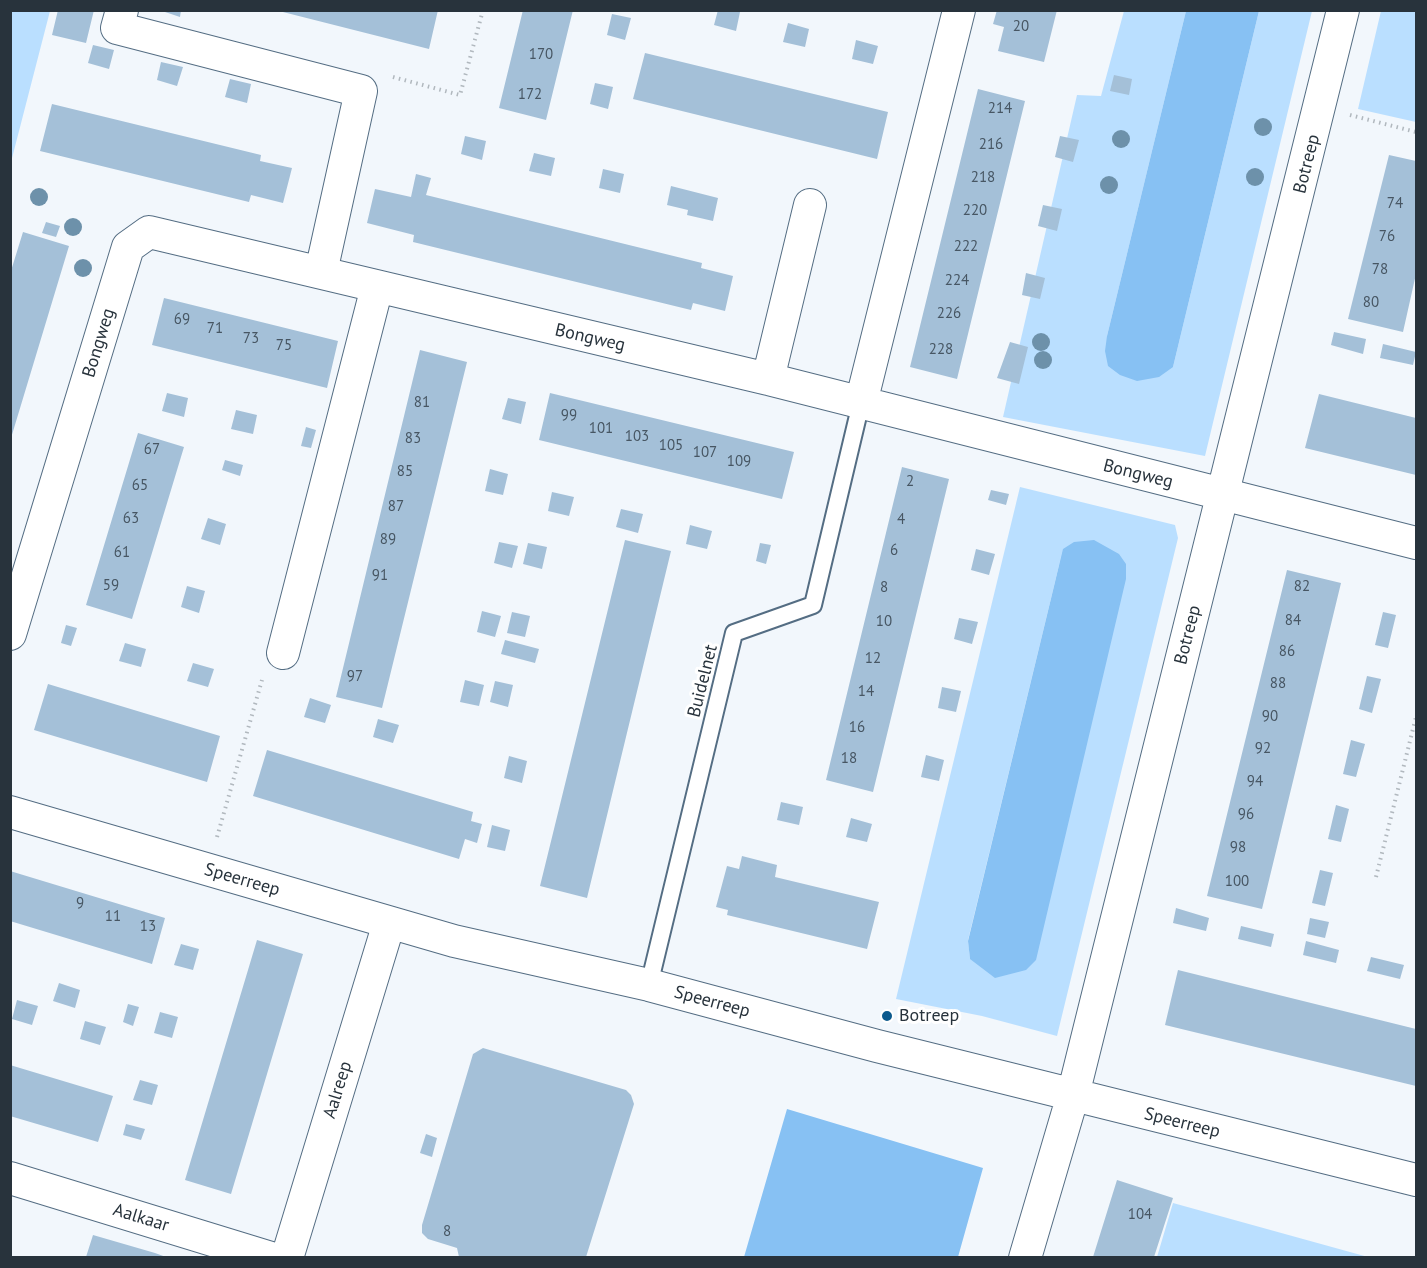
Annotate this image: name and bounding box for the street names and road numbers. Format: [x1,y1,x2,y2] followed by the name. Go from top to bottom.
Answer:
[1289,132,1325,196] street label: Botreep
[78,306,120,380] street label: Bongweg
[553,319,627,357] street label: Bongweg
[1101,455,1175,493] street label: Bongweg
[1170,603,1206,667] street label: Botreep
[684,642,722,720] street label: Buidelnet
[202,859,282,901] street label: Speerreep
[672,982,752,1022] street label: Speerreep
[319,1059,357,1121] street label: Aalreep
[1142,1103,1222,1143] street label: Speerreep
[110,1199,172,1237] street label: Aalkaar

